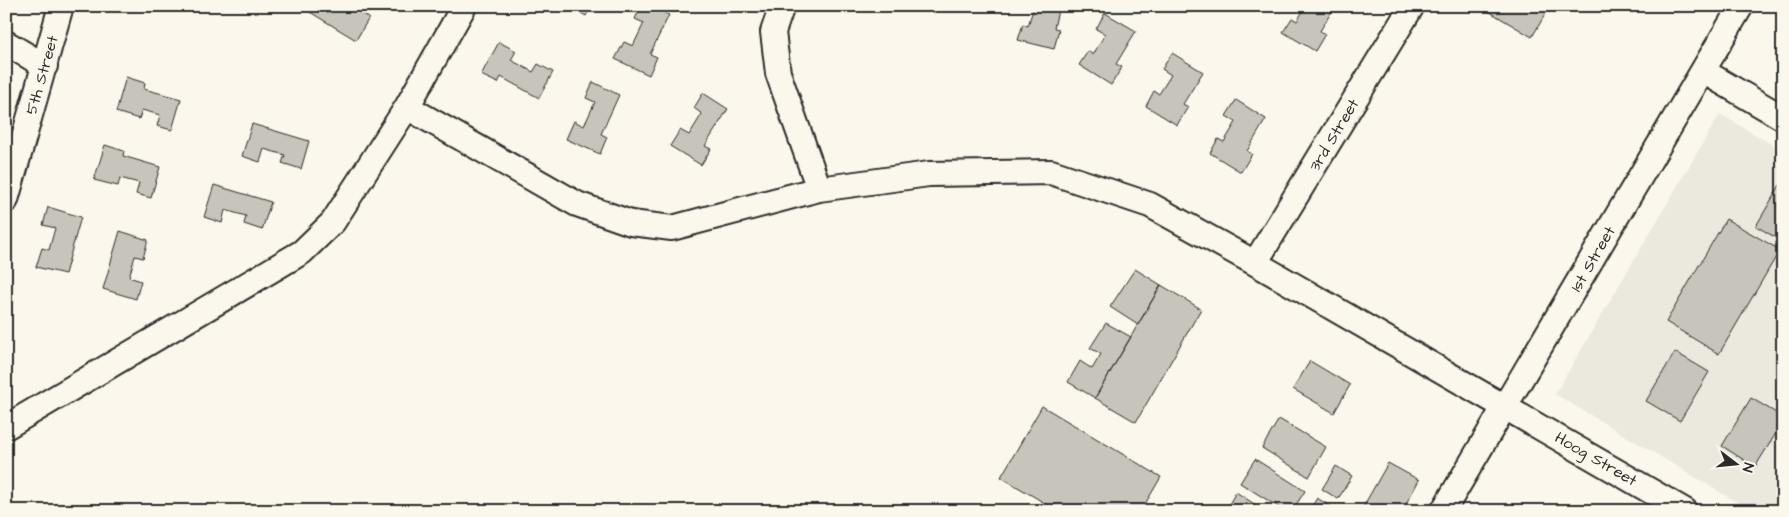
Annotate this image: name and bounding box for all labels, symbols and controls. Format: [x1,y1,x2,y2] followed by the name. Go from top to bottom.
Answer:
[20,32,64,117] street label: 5th Street
[1304,94,1365,175] street label: 3rd Street
[1565,222,1621,296] street label: 1st Street
[1550,427,1642,493] street label: Hoog Street
[1712,440,1762,490] north arrow
[1737,460,1758,474] text: N

